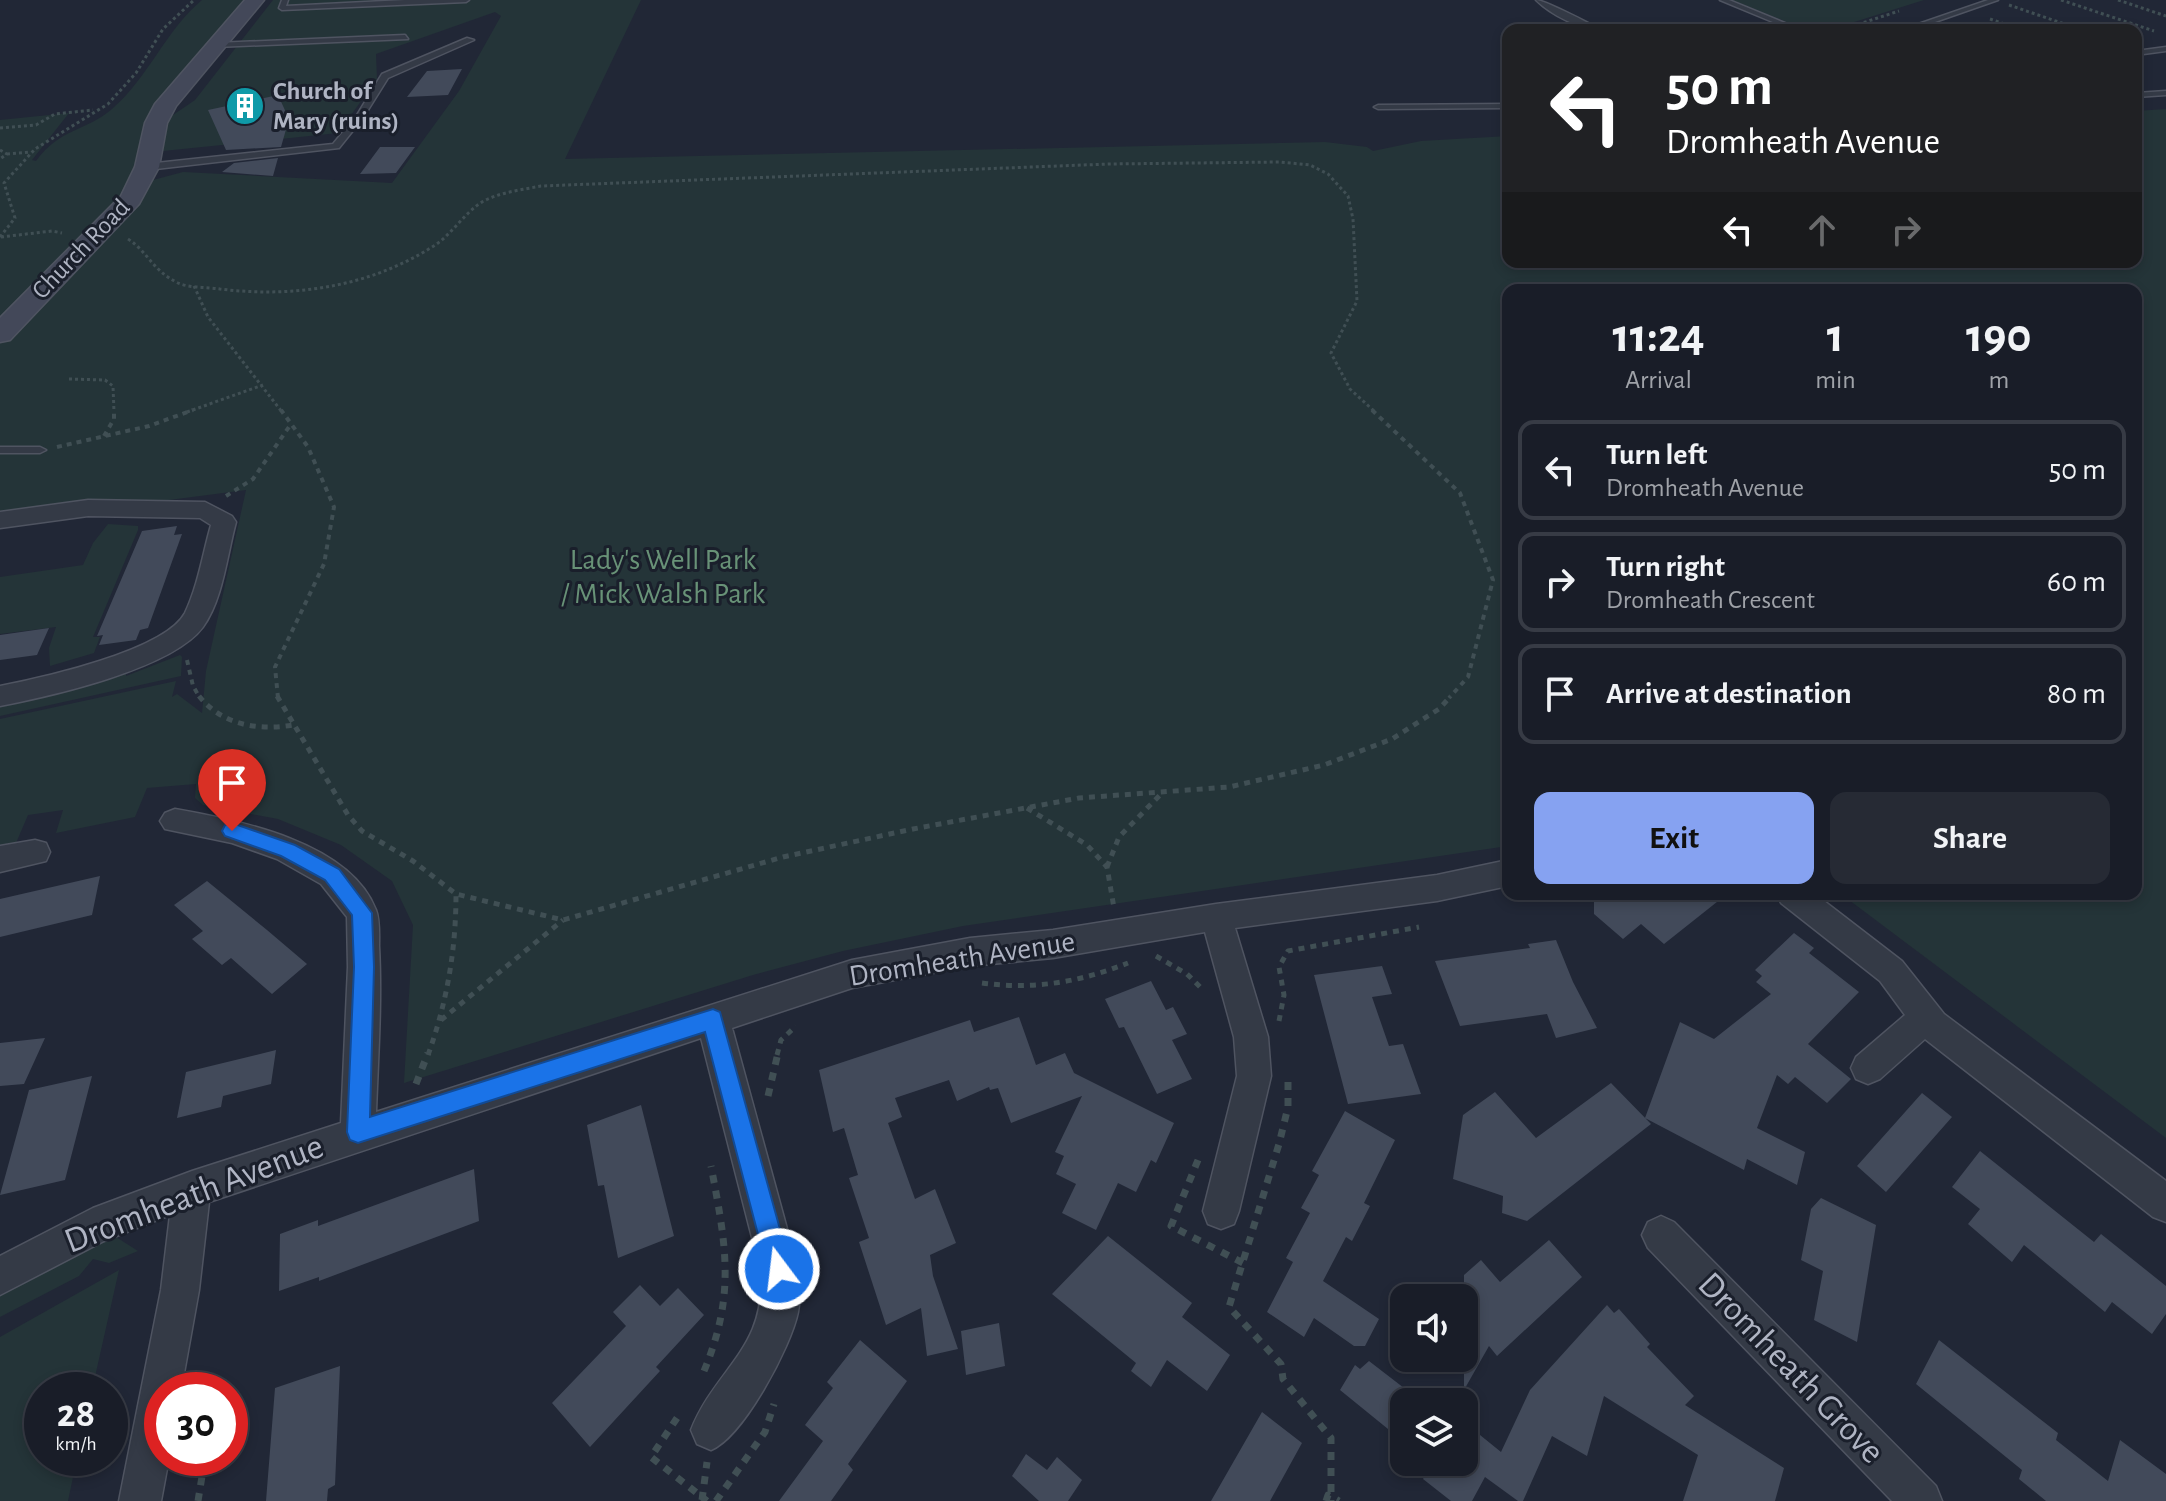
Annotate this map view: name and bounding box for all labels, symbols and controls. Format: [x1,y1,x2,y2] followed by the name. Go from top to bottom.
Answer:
[1534,56,1638,160] icon: left
[1666,59,1773,115] text: 50 m
[273,78,399,134] place label: Church of Mary (ruins)
[224,85,266,127] building icon: Church of Mary (ruins)
[1666,124,1940,160] text: Dromheath Avenue
[27,194,135,304] street label: Church Road
[1716,208,1760,252] icon: left
[1800,208,1844,252] icon: ahead
[1884,208,1928,252] icon: right
[1612,313,1705,361] text: 11:24
[1827,313,1844,361] text: 1
[1966,313,2032,361] text: 190
[1625,367,1692,393] text: Arrival
[1815,367,1856,393] text: min
[1988,367,2009,393] text: m
[1606,440,1707,470] text: Turn left
[1538,448,1582,492] icon: left
[2049,455,2106,485] text: 50 m
[1606,475,1804,501] text: Dromheath Avenue
[561,545,766,609] park label: Lady's Well Park / Mick Walsh Park
[1606,552,1725,582] text: Turn right
[1538,560,1582,604] icon: right
[2047,567,2106,597] text: 60 m
[1606,587,1815,613] text: Dromheath Crescent
[1538,672,1582,716] icon: arrive
[1606,679,1852,709] text: Arrive at destination
[2047,679,2106,709] text: 80 m
[198,749,266,831] pin
[210,761,254,805] icon: arrive
[1534,792,1814,884] button: Exit
[1830,792,2110,884] button: Share
[847,926,1077,992] street label: Dromheath Avenue
[60,1128,328,1260] street label: Dromheath Avenue
[737,1227,821,1311] position arrow
[1691,1266,1891,1470] street label: Dromheath Grove
[1390,1284,1478,1476] map controls
[1390,1284,1478,1372] button: sound
[144,1372,248,1476] speed limit sign: 30
[1390,1388,1478,1476] button: layers
[57,1394,95,1434] text: 28
[55,1434,97,1454] text: km/h

